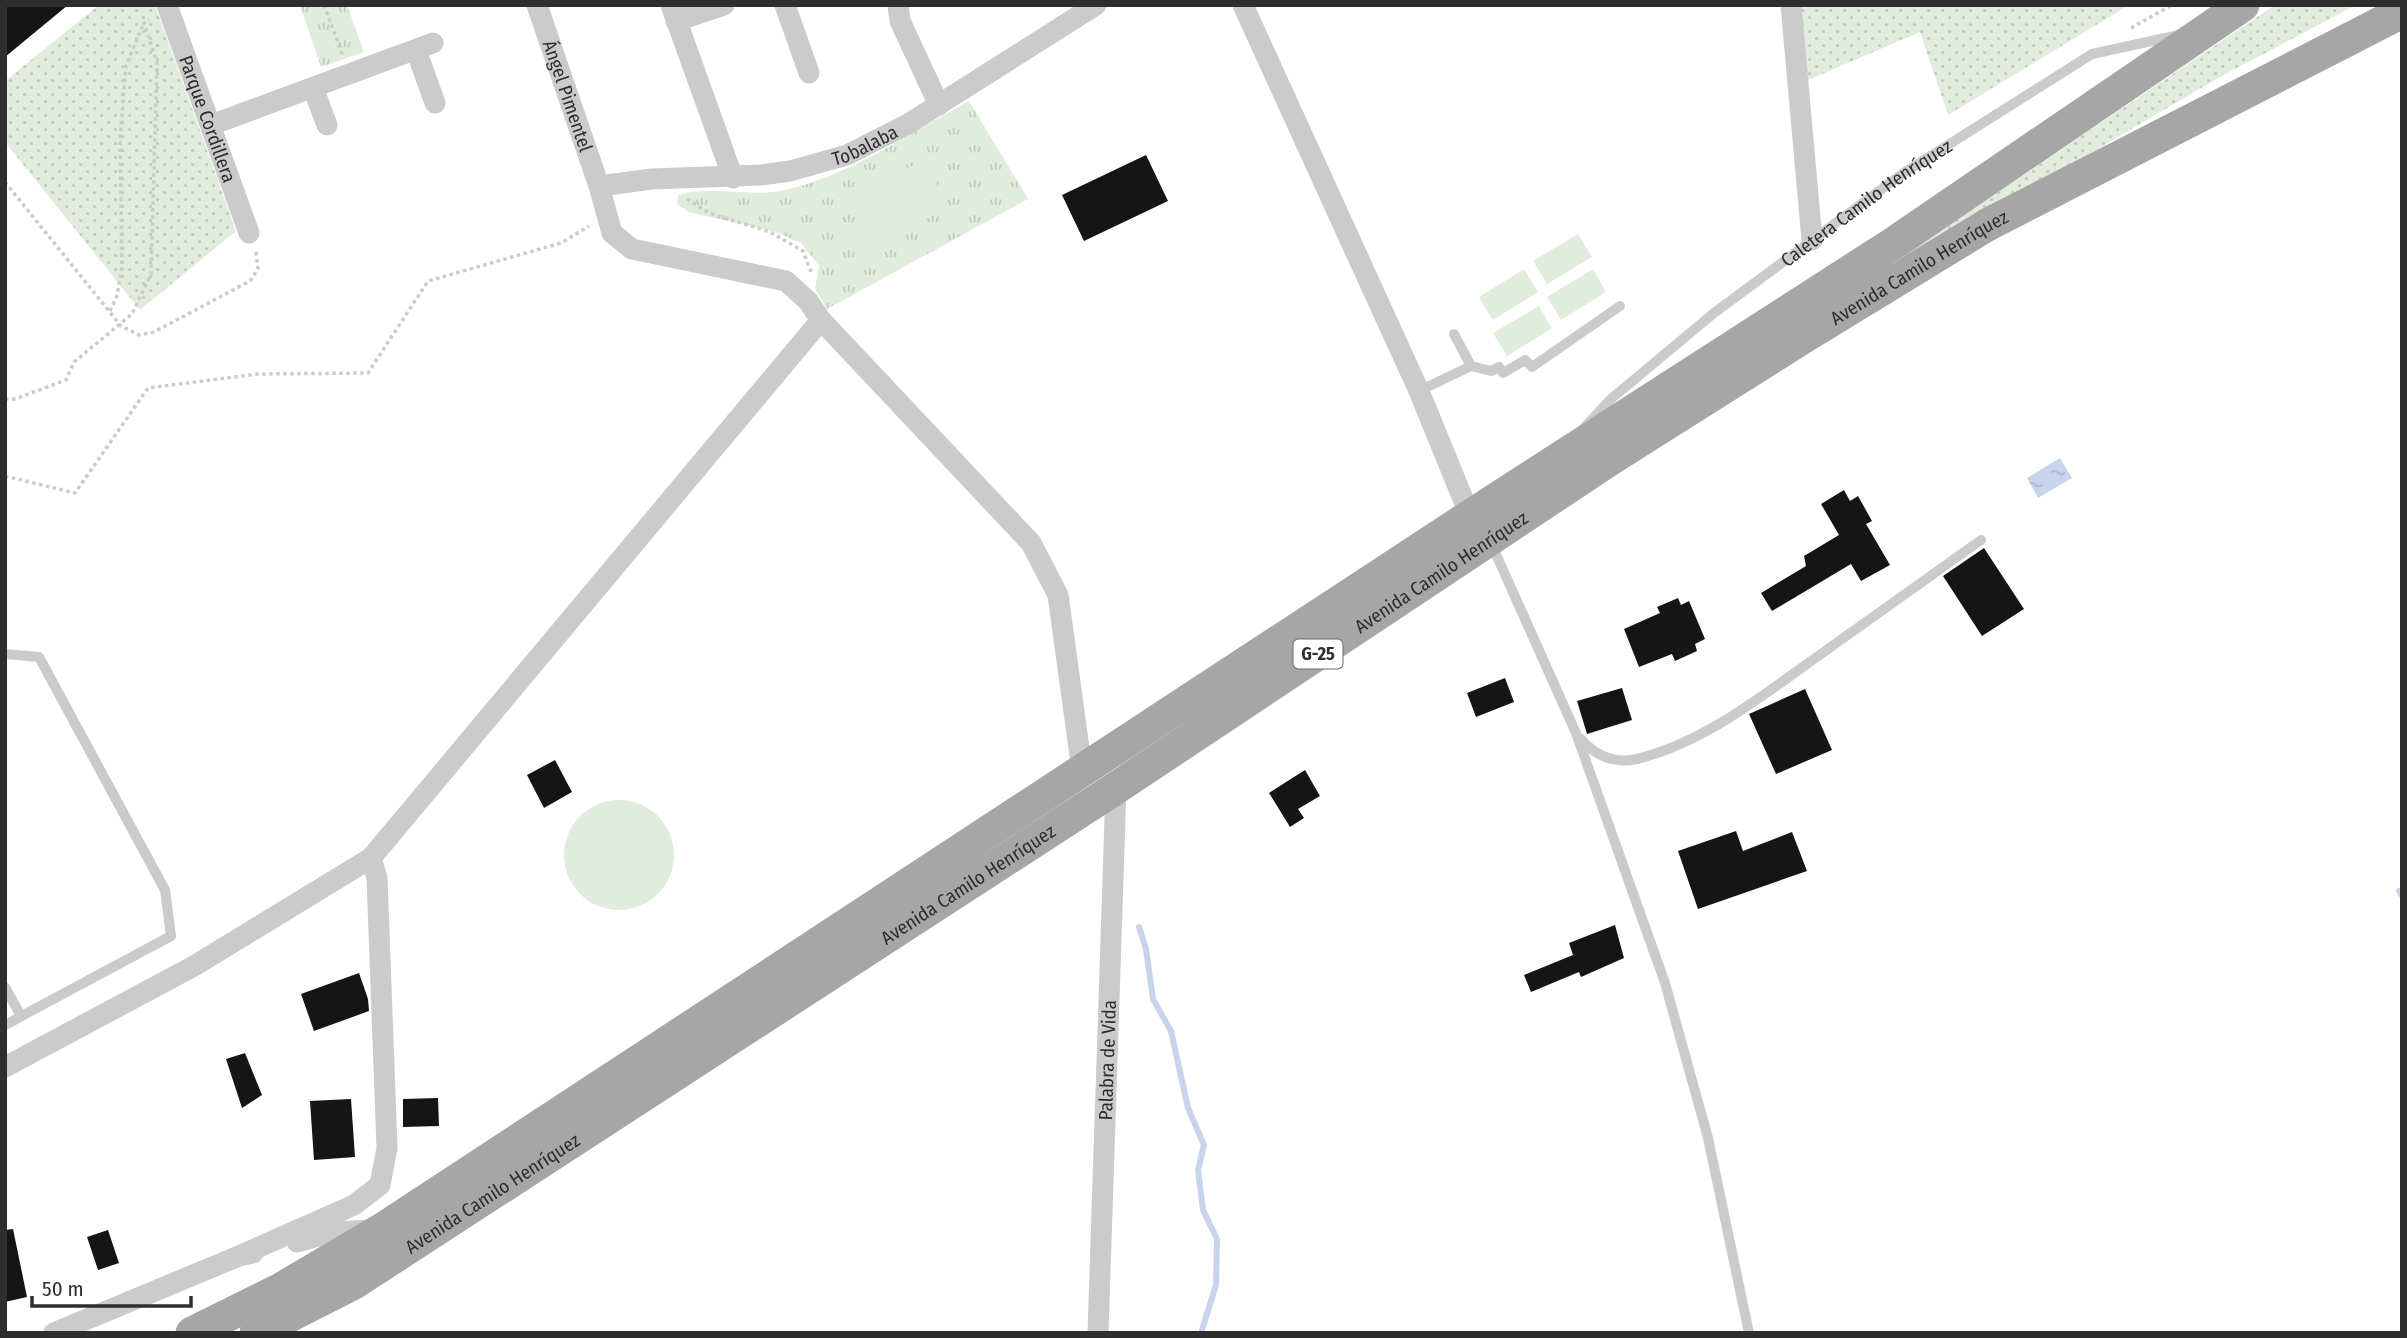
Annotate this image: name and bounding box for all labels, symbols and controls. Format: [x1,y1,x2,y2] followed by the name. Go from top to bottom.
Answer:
[538,37,597,155] street label: Ángel Pimentel
[174,52,241,186] street label: Parque Cordillera
[829,120,902,171] street label: Tobalaba
[1776,134,1957,272] street label: Caletera Camilo Henríquez
[1826,205,2012,330] street label: Avenida Camilo Henríquez
[1350,506,1533,638] street label: Avenida Camilo Henríquez
[1294,640,1342,668] road number: G-25
[877,819,1060,950] street label: Avenida Camilo Henríquez
[1094,1000,1121,1121] street label: Palabra de Vida
[401,1128,585,1259] street label: Avenida Camilo Henríquez
[32,1264,191,1308] scale bar
[42,1276,84,1302] text: 50 m

